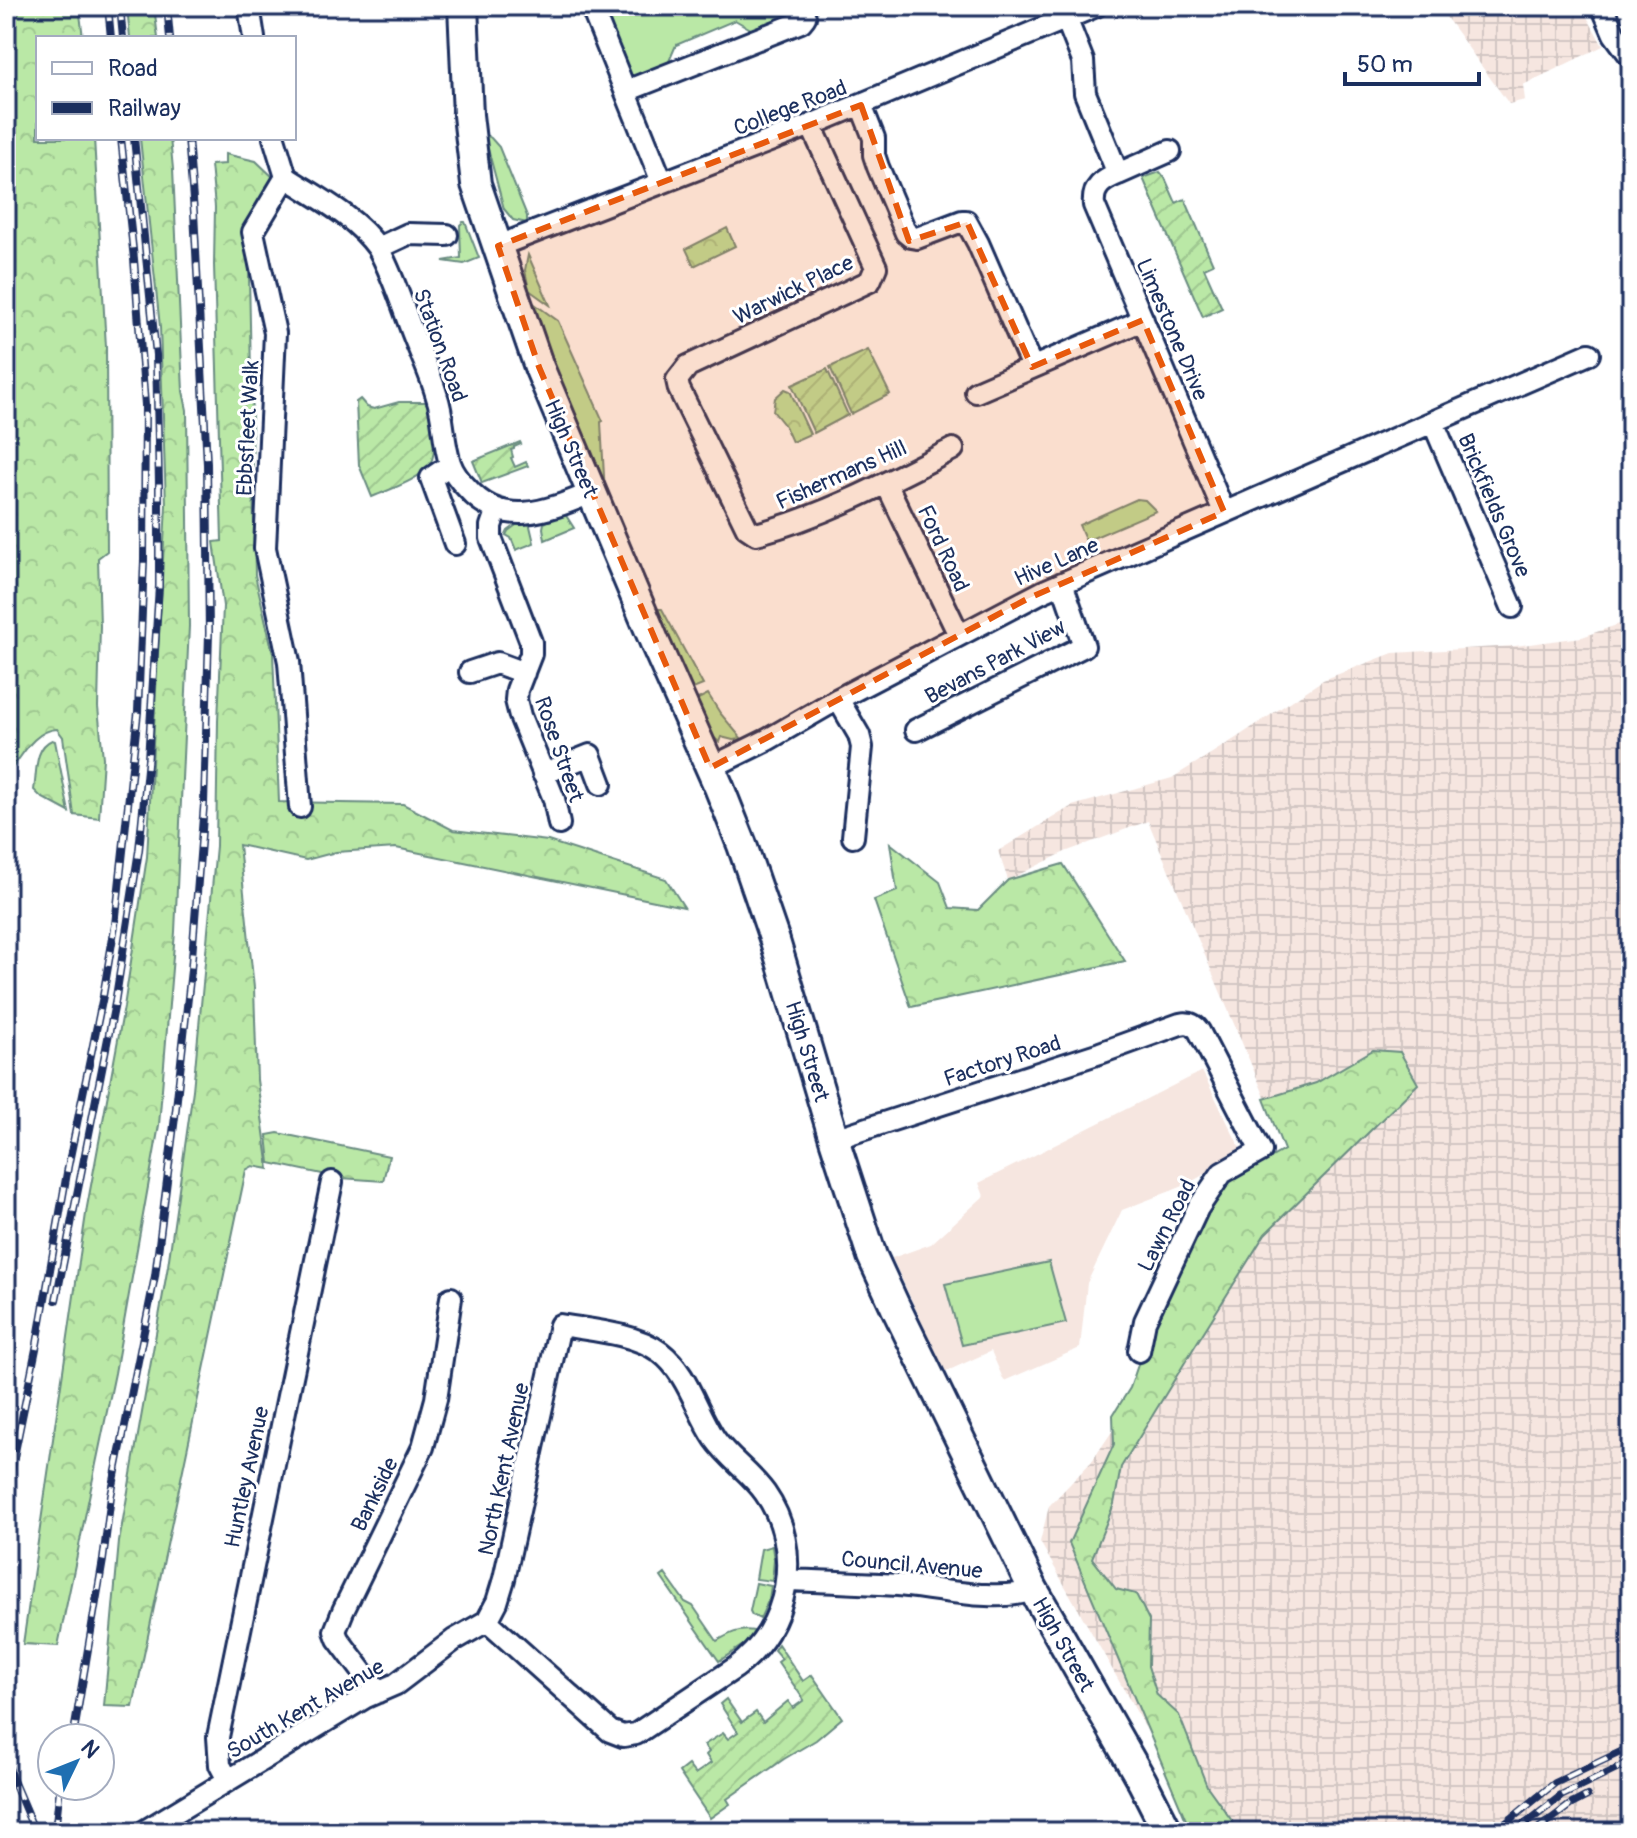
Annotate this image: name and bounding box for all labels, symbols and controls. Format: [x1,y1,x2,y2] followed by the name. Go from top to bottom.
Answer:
[36,36,296,140] legend
[1345,36,1479,86] scale bar
[1357,50,1413,79] text: 50 m
[108,54,158,83] text: Road
[730,74,851,142] street label: College Road
[108,94,181,123] text: Railway
[729,249,858,331] street label: Warwick Place
[1130,254,1215,405] street label: Limestone Drive
[407,285,473,406] street label: Station Road
[230,360,266,497] street label: Ebbsfleet Walk
[538,395,604,502] street label: High Street
[1451,429,1537,582] street label: Brickfields Grove
[772,434,911,516] street label: Fishermans Hill
[911,501,975,596] street label: Ford Road
[1010,531,1103,593] street label: Hive Lane
[920,613,1071,711] street label: Bevans Park View
[528,693,590,806] street label: Rose Street
[778,998,836,1105] street label: High Street
[940,1029,1064,1093] street label: Factory Road
[1132,1174,1202,1276] street label: Lawn Road
[472,1380,536,1558] street label: North Kent Avenue
[218,1404,276,1551] street label: Huntley Avenue
[345,1453,405,1536] street label: Bankside
[840,1545,984,1585] street label: Council Avenue
[1026,1592,1101,1697] street label: High Street
[222,1652,389,1765] street label: South Kent Avenue
[36,1722,116,1802] north arrow
[75,1734,105,1764] text: N

